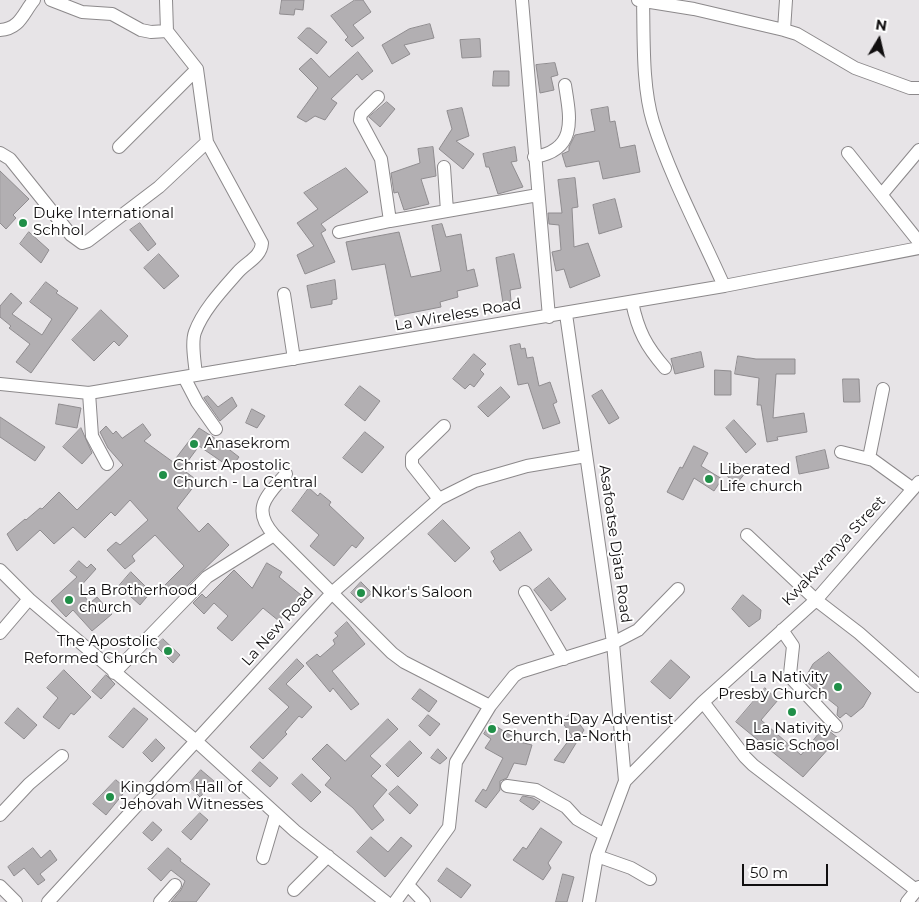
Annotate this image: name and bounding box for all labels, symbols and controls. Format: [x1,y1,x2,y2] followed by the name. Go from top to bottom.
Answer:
[854,15,904,65] north arrow
[874,15,888,35] text: N
[33,205,174,240] place label: Duke International Schhol
[17,217,29,229] marker: Duke International Schhol
[393,295,523,335] street label: La Wireless Road
[204,435,290,453] place label: Anasekrom
[188,438,200,450] marker: Anasekrom
[173,457,317,492] place label: Christ Apostolic Church - La Central
[719,461,803,496] place label: Liberated Life church
[595,464,635,624] street label: Asafoatse Djata Road
[157,469,169,481] marker: Christ Apostolic Church - La Central
[703,473,715,485] marker: Liberated Life church
[778,492,890,610] street label: Kwakwranya Street
[79,582,197,617] place label: La Brotherhood church
[238,584,318,670] street label: La New Road
[371,584,473,602] place label: Nkor's Saloon
[355,587,367,599] marker: Nkor's Saloon
[63,594,75,606] marker: La Brotherhood church
[24,633,158,668] place label: The Apostolic Reformed Church
[162,645,174,657] marker: The Apostolic Reformed Church
[718,669,828,704] place label: La Nativity Presby Church
[832,681,844,693] marker: La Nativity Presby Church
[786,706,798,718] marker: La Nativity Basic School
[502,711,674,746] place label: Seventh-Day Adventist Church, La-North
[745,720,839,755] place label: La Nativity Basic School
[486,723,498,735] marker: Seventh-Day Adventist Church, La-North
[120,779,263,814] place label: Kingdom Hall of Jehovah Witnesses
[104,791,116,803] marker: Kingdom Hall of Jehovah Witnesses
[744,854,830,886] scale bar
[750,863,788,882] text: 50 m

